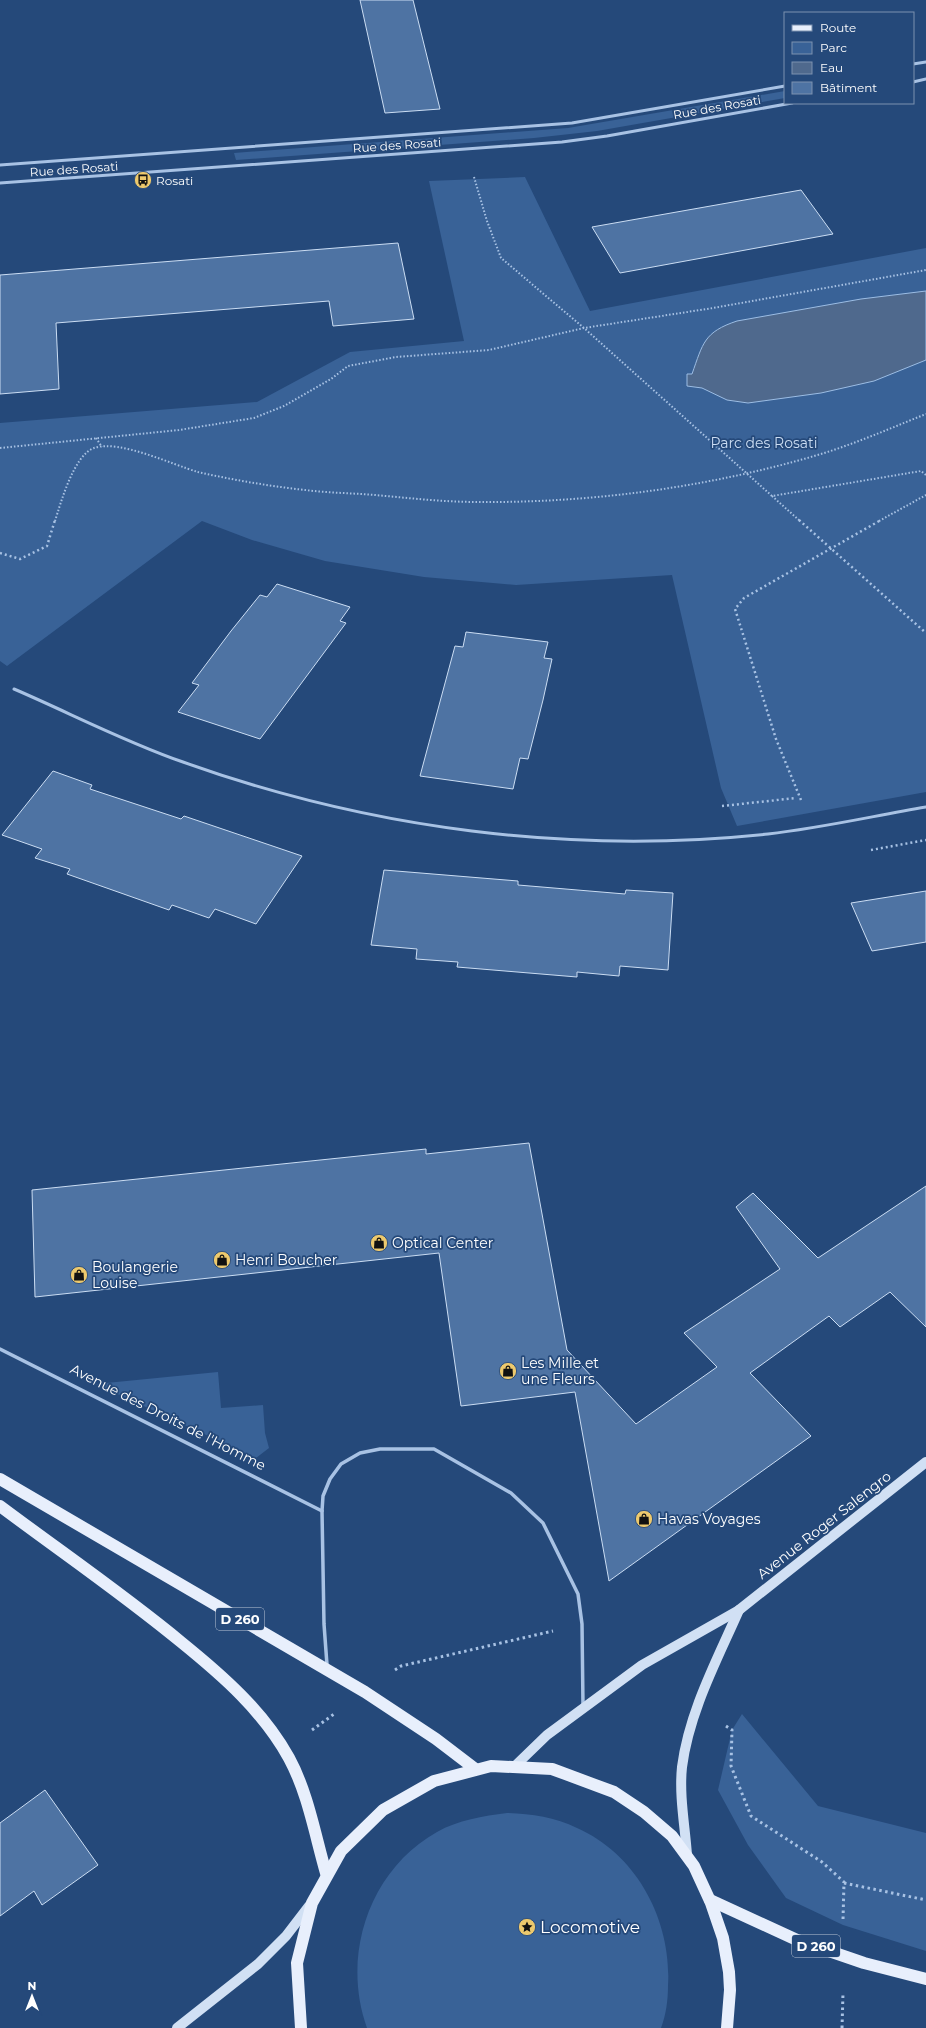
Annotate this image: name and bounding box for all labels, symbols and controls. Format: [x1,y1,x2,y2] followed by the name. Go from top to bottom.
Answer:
[784,12,914,104] legend
[820,20,856,35] text: Route
[820,40,847,55] text: Parc
[820,60,843,75] text: Eau
[820,80,877,95] text: Bâtiment
[672,92,762,122] street label: Rue des Rosati
[352,134,442,156] street label: Rue des Rosati
[29,158,119,180] street label: Rue des Rosati
[133,170,153,190] bus stop icon: Rosati
[156,173,193,188] place label: Rosati
[711,434,817,452] park label: Parc des Rosati
[369,1233,389,1253] shop icon: Optical Center
[392,1234,494,1252] place label: Optical Center
[212,1250,232,1270] shop icon: Henri Boucher
[235,1251,338,1269] place label: Henri Boucher
[92,1258,178,1292] place label: Boulangerie Louise
[69,1265,89,1285] shop icon: Boulangerie Louise
[521,1354,599,1388] place label: Les Mille et une Fleurs
[67,1360,269,1474] street label: Avenue des Droits de l'Homme
[498,1361,518,1381] shop icon: Les Mille et une Fleurs
[753,1467,895,1583] street label: Avenue Roger Salengro
[634,1509,654,1529] shop icon: Havas Voyages
[657,1510,761,1528] place label: Havas Voyages
[216,1608,264,1630] road number: D 260
[517,1917,537,1937] place icon: Locomotive
[540,1917,640,1937] place label: Locomotive
[792,1935,840,1957] road number: D 260
[12,1976,52,2016] north arrow
[28,1979,36,1993] text: N

